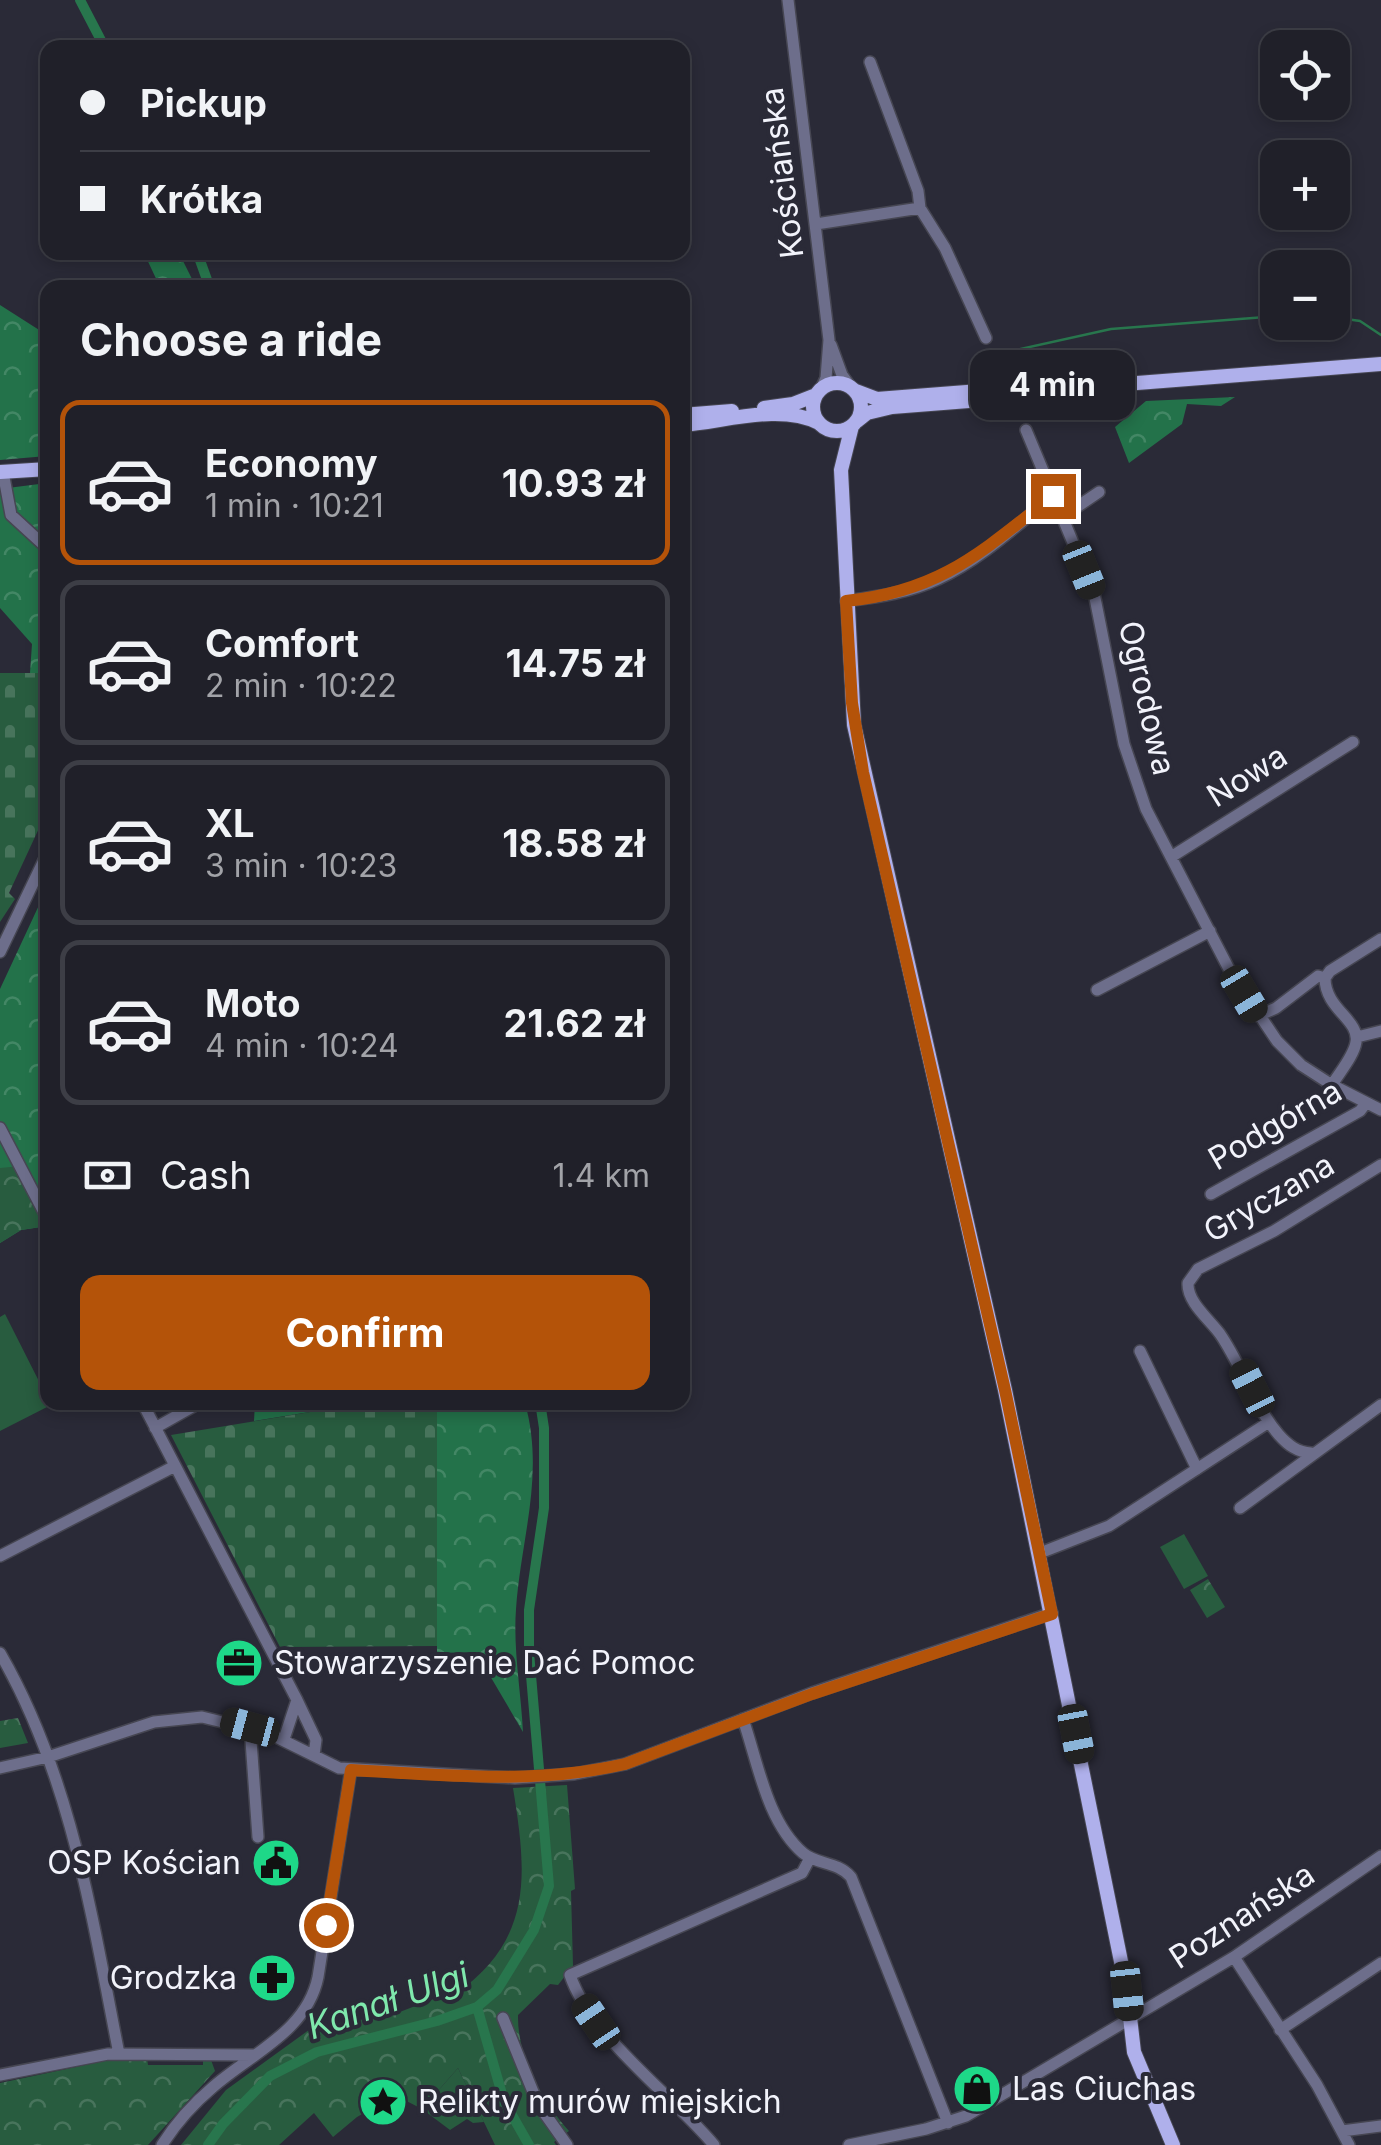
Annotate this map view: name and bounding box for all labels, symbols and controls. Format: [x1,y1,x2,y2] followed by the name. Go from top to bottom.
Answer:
[1260,30,1350,340] map controls
[1260,30,1350,120] button: locate
[140,80,267,126] text: Pickup
[752,86,811,261] street label: Kościańska
[1260,140,1350,230] button: +
[140,176,263,222] text: Krótka
[1260,250,1350,340] button: −
[80,312,382,367] text: Choose a ride
[970,351,1136,421] callout: 4 min
[1009,365,1096,404] text: 4 min
[85,438,175,528] icon: car
[205,440,378,486] text: Economy
[502,460,645,506] text: 10.93 zł
[1031,474,1076,519] route end
[205,486,384,525] text: 1 min · 10:21
[1059,537,1109,603] car
[1111,617,1184,779] street label: Ogrodowa
[85,618,175,708] icon: car
[205,620,359,666] text: Comfort
[505,640,645,686] text: 14.75 zł
[205,666,397,705] text: 2 min · 10:22
[1200,736,1294,815] street label: Nowa
[85,798,175,888] icon: car
[205,800,255,846] text: XL
[502,820,645,866] text: 18.58 zł
[205,846,397,885] text: 3 min · 10:23
[1216,961,1272,1027] car
[85,978,175,1068] icon: car
[205,980,301,1026] text: Moto
[503,1000,645,1046] text: 21.62 zł
[205,1026,399,1065] text: 4 min · 10:24
[1201,1071,1348,1178] street label: Podgórna
[1197,1145,1341,1250] street label: Gryczana
[80,1148,135,1203] icon: cash
[160,1152,252,1198] text: Cash
[553,1156,650,1195] text: 1.4 km
[80,1275,650,1390] button: Confirm
[1225,1354,1279,1422] car
[213,1637,265,1689] office icon: Stowarzyszenie Dać Pomoc
[274,1643,696,1682] place label: Stowarzyszenie Dać Pomoc
[1056,1702,1096,1766] car
[217,1705,283,1749] car
[250,1837,302,1889] public building icon: OSP Kościan
[47,1843,241,1882] place label: OSP Kościan
[1162,1854,1321,1977] street label: Poznańska
[304,1903,349,1948] route start
[246,1952,298,2004] pharmacy icon: Grodzka
[301,1952,476,2047] water label: Kanał Ulgi
[110,1958,237,1997] place label: Grodzka
[1109,1960,1145,2022] car
[567,1989,625,2055] car
[951,2063,1003,2115] shop icon: Las Ciuchas
[1012,2069,1196,2108] place label: Las Ciuchas
[357,2076,409,2128] place icon: Relikty murów miejskich
[418,2082,782,2121] place label: Relikty murów miejskich

